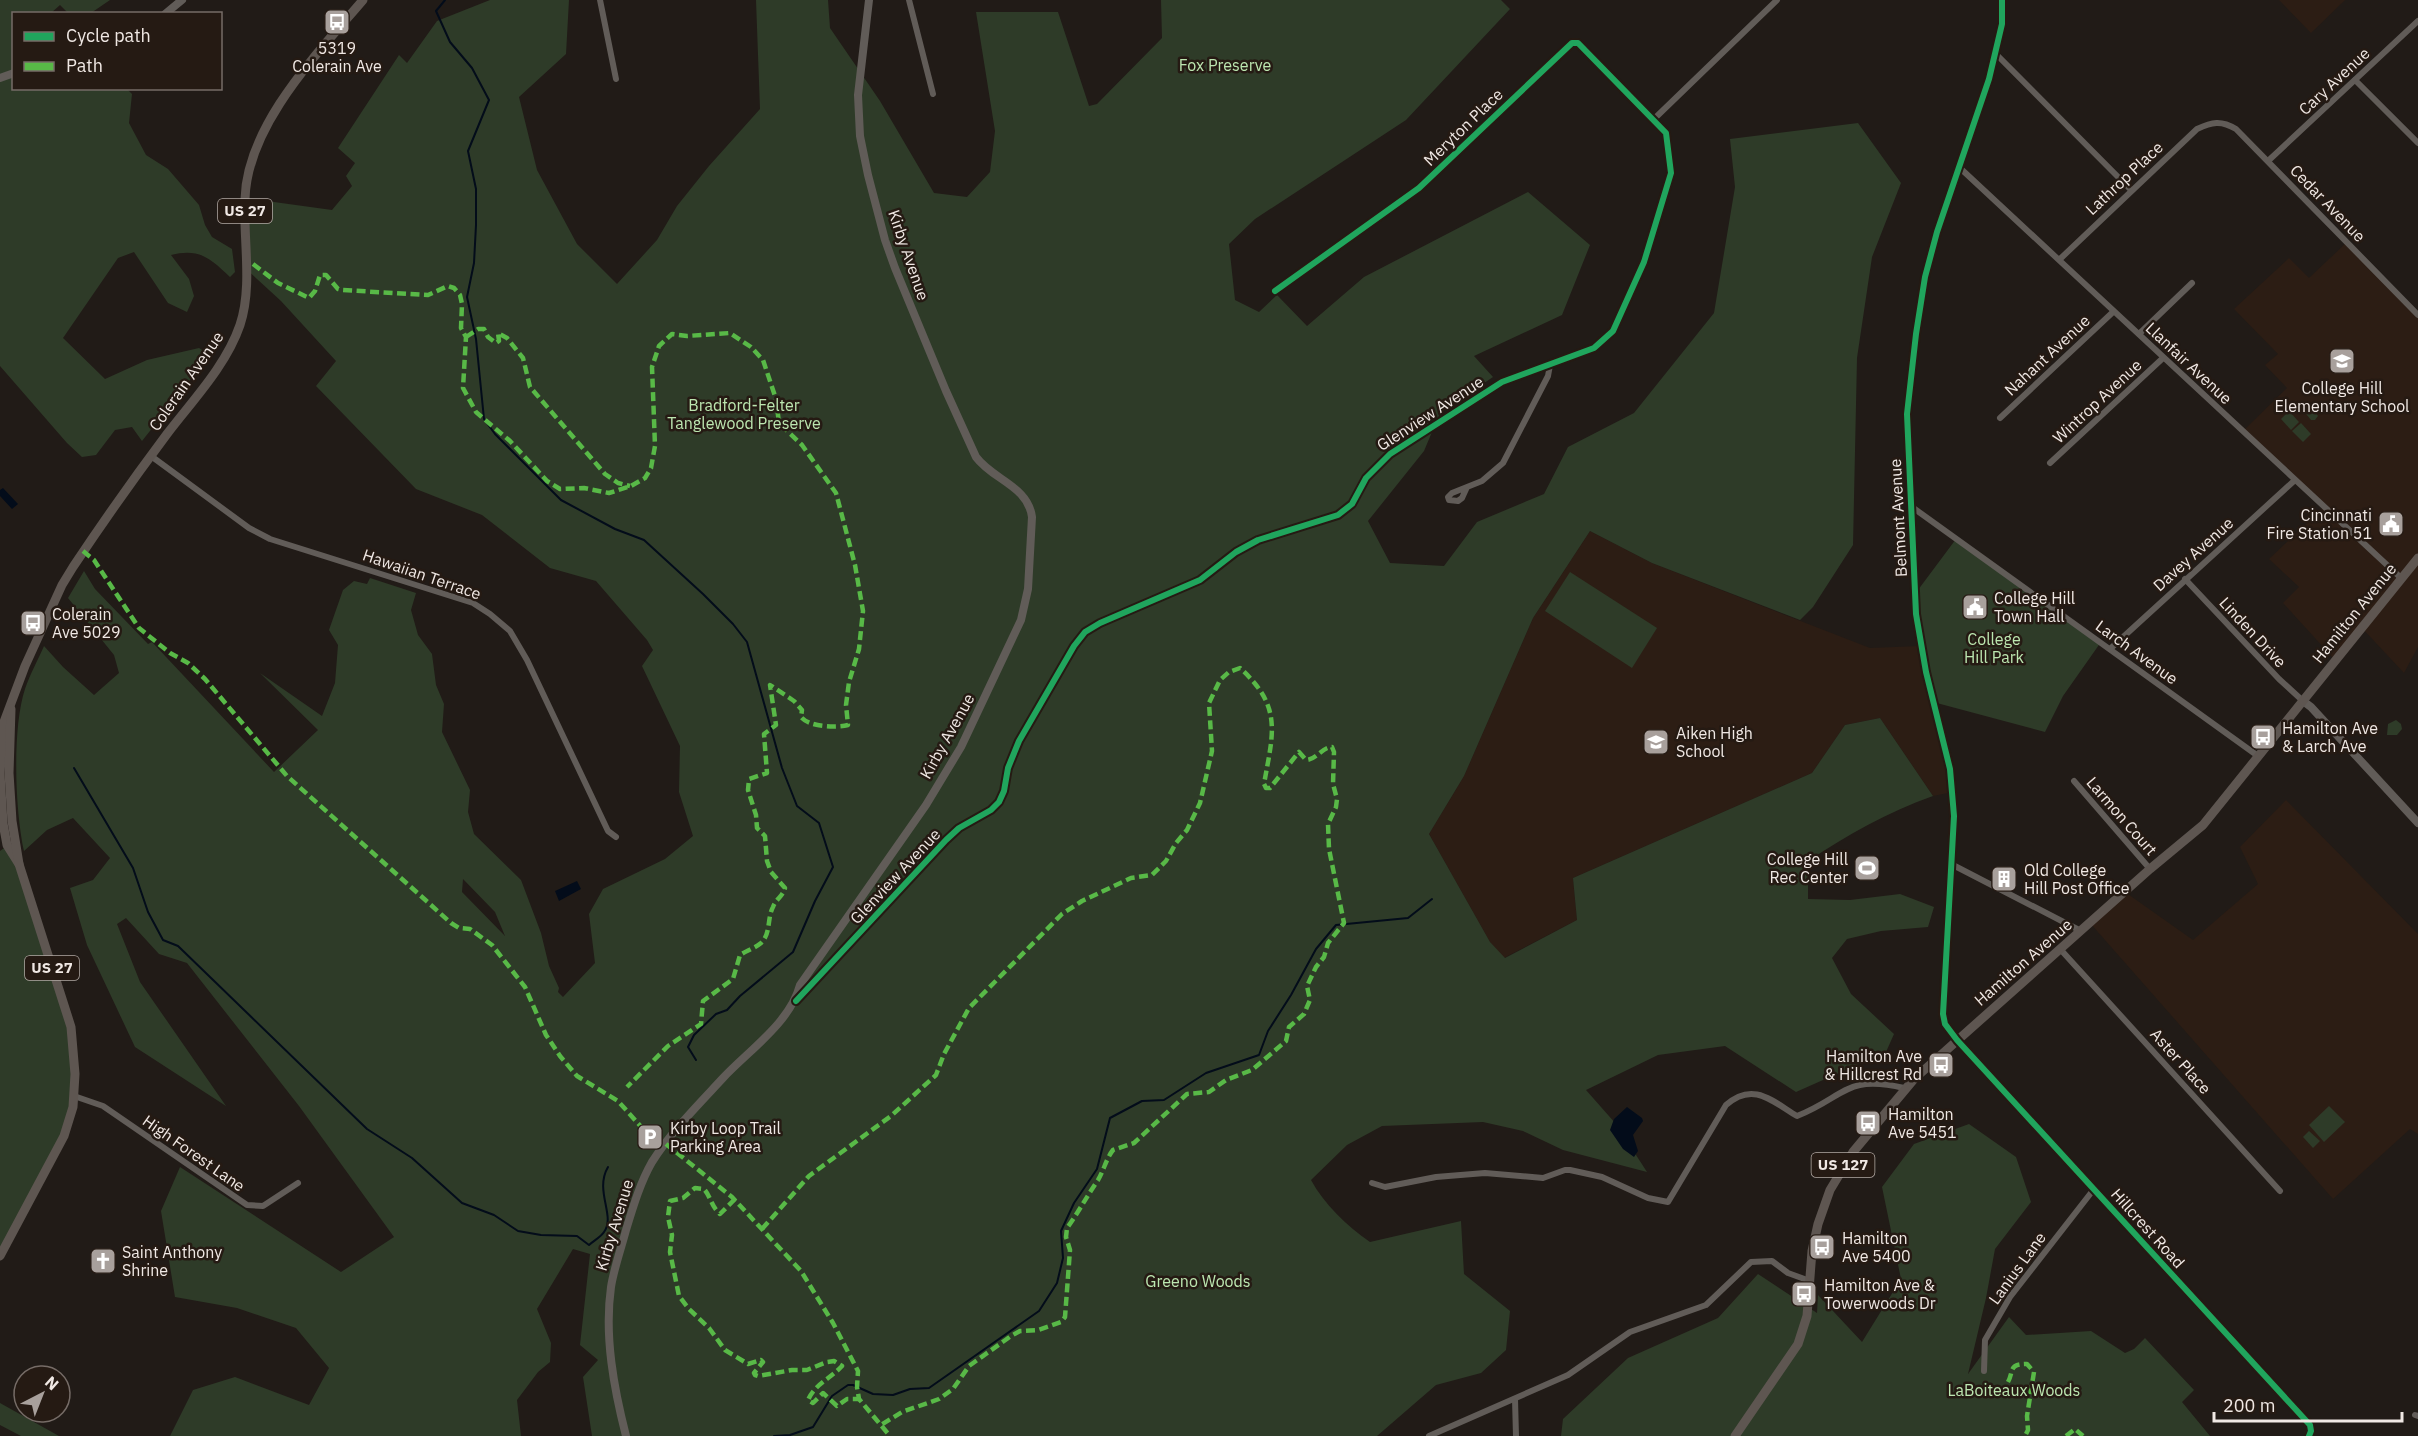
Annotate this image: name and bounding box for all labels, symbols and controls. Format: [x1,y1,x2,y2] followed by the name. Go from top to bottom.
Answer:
[322,7,352,37] bus stop icon: 5319 Colerain Ave
[12,12,222,90] legend
[66,24,151,47] text: Cycle path
[292,38,382,76] place label: 5319 Colerain Ave
[2294,43,2374,119] street label: Cary Avenue
[66,54,103,77] text: Path
[1179,55,1271,75] park label: Fox Preserve
[1419,84,1507,170] street label: Meryton Place
[2081,137,2167,219] street label: Lathrop Place
[2286,160,2370,246] street label: Cedar Avenue
[218,199,272,223] road number: US 27
[884,207,934,303] street label: Kirby Avenue
[2000,310,2094,400] street label: Nahant Avenue
[2142,318,2236,408] street label: Llanfair Avenue
[144,327,228,435] street label: Colerain Avenue
[2327,346,2357,376] school or university icon: College Hill Elementary School
[2048,355,2146,447] street label: Wintrop Avenue
[1373,371,1487,455] street label: Glenview Avenue
[2275,378,2409,416] place label: College Hill Elementary School
[667,395,821,433] park label: Bradford-Felter Tanglewood Preserve
[1885,458,1911,578] street label: Belmont Avenue
[2267,505,2372,543] place label: Cincinnati Fire Station 51
[2376,509,2406,539] public building icon: Cincinnati Fire Station 51
[2149,513,2237,595] street label: Davey Avenue
[360,544,484,604] street label: Hawaiian Terrace
[2308,559,2401,667] street label: Hamilton Avenue
[1994,588,2075,626] place label: College Hill Town Hall
[1960,592,1990,622] public building icon: College Hill Town Hall
[2215,593,2291,672] street label: Linden Drive
[52,604,121,642] place label: Colerain Ave 5029
[18,608,48,638] bus stop icon: Colerain Ave 5029
[2092,615,2182,689] street label: Larch Avenue
[1964,629,2025,667] park label: College Hill Park
[915,690,979,782] street label: Kirby Avenue
[2282,718,2378,756] place label: Hamilton Ave & Larch Ave
[2248,722,2278,752] bus stop icon: Hamilton Ave & Larch Ave
[1676,723,1753,761] place label: Aiken High School
[1641,727,1671,757] school or university icon: Aiken High School
[2082,773,2162,859] street label: Larmon Court
[846,824,944,928] street label: Glenview Avenue
[1767,849,1848,887] place label: College Hill Rec Center
[1852,853,1882,883] sports icon: College Hill Rec Center
[2024,860,2130,898] place label: Old College Hill Post Office
[1989,864,2019,894] building icon: Old College Hill Post Office
[1970,914,2076,1010] street label: Hamilton Avenue
[25,956,79,980] road number: US 27
[2146,1024,2216,1098] street label: Aster Place
[1824,1046,1922,1084] place label: Hamilton Ave & Hillcrest Rd
[1926,1050,1956,1080] bus stop icon: Hamilton Ave & Hillcrest Rd
[1888,1104,1957,1142] place label: Hamilton Ave 5451
[1853,1108,1883,1138] bus stop icon: Hamilton Ave 5451
[139,1110,249,1196] street label: High Forest Lane
[670,1118,781,1156] place label: Kirby Loop Trail Parking Area
[635,1122,665,1152] parking icon: Kirby Loop Trail Parking Area
[1812,1153,1874,1177] road number: US 127
[591,1177,637,1273] street label: Kirby Avenue
[2107,1184,2189,1272] street label: Hillcrest Road
[1842,1228,1911,1266] place label: Hamilton Ave 5400
[1984,1228,2050,1308] street label: Lanius Lane
[1807,1232,1837,1262] bus stop icon: Hamilton Ave 5400
[122,1242,222,1280] place label: Saint Anthony Shrine
[88,1246,118,1276] church icon: Saint Anthony Shrine
[1145,1271,1251,1291] park label: Greeno Woods
[1824,1275,1936,1313] place label: Hamilton Ave & Towerwoods Dr
[1789,1279,1819,1309] bus stop icon: Hamilton Ave & Towerwoods Dr
[12,1364,72,1424] north arrow
[41,1372,63,1394] text: N
[1948,1380,2080,1400] park label: LaBoiteaux Woods
[2214,1385,2402,1423] scale bar
[2223,1394,2275,1417] text: 200 m

